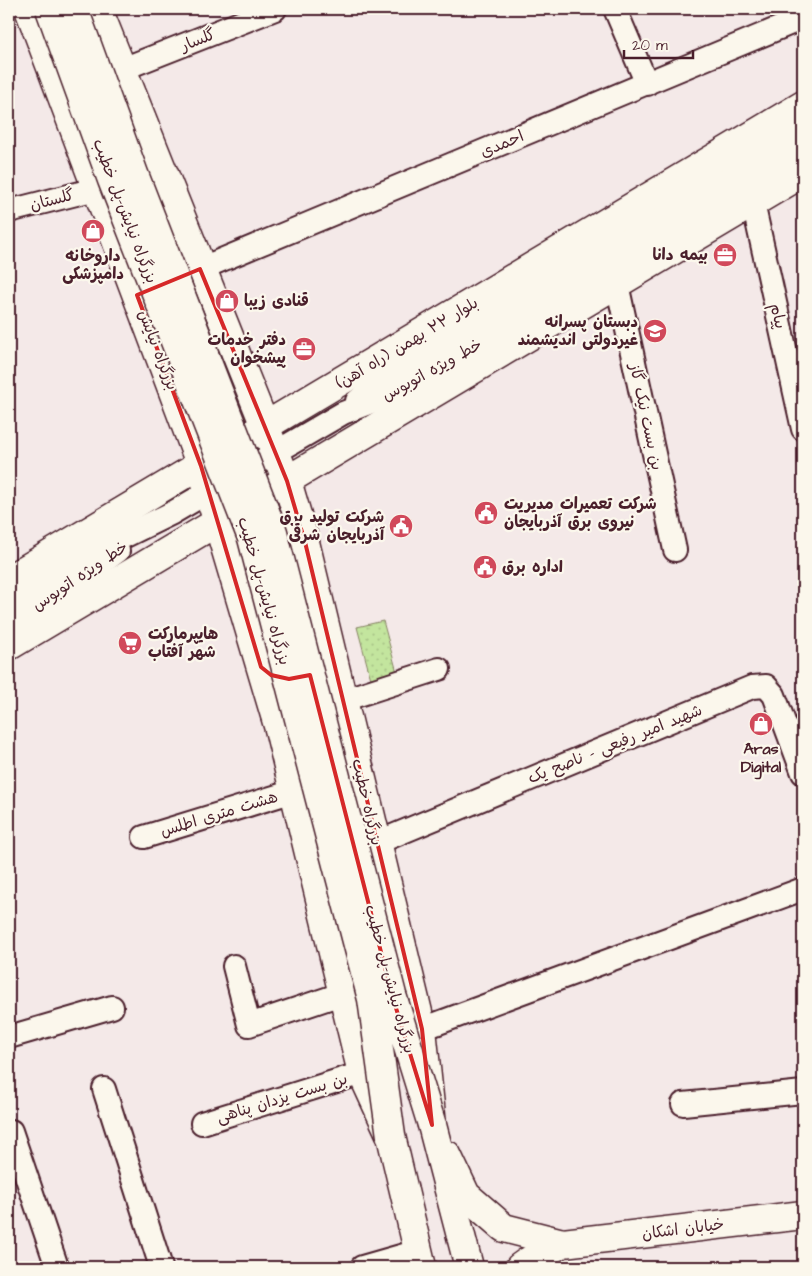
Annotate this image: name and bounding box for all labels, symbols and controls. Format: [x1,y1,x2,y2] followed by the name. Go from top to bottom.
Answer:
[175,23,219,58] street label: گلسار
[624,28,693,60] scale bar
[632,35,668,56] text: 20 m
[477,125,527,163] street label: احمدی
[87,136,163,286] street label: بزرگراه نیایش-پل خطیب
[28,184,76,216] street label: گلستان
[80,218,106,244] shop icon: داروخانه دامپزشکی
[712,242,738,268] office icon: بیمه دانا
[653,244,708,266] place label: بیمه دانا
[62,245,124,285] place label: داروخانه دامپزشکی
[214,288,240,314] shop icon: قنادی زیبا
[244,290,309,312] place label: قنادی زیبا
[332,292,482,394] street label: بلوار ۲۲ بهمن (راه آهن)
[763,301,792,331] street label: پیام
[133,307,183,393] street label: بزرگراه نیایش
[518,311,638,351] place label: دبستان پسرانه غیردولتی اندیشمند
[642,318,668,344] school or university icon: دبستان پسرانه غیردولتی اندیشمند
[207,329,286,369] place label: دفتر خدمات پیشخوان
[378,333,486,407] street label: خط ویژه اتوبوس
[291,336,317,362] office icon: دفتر خدمات پیشخوان
[624,360,668,472] street label: بن بست نیک گاز
[504,493,657,533] place label: شرکت تعمیرات مدیریت نیروی برق آذربایجان
[473,500,499,526] public building icon: شرکت تعمیرات مدیریت نیروی برق آذربایجان
[280,506,385,546] place label: شرکت تولید برق آذربایجان شرقی
[388,513,414,539] public building icon: شرکت تولید برق آذربایجان شرقی
[232,514,296,668] street label: بزرگراه نیایش-پل خطیب
[28,536,132,616] street label: خط ویژه اتوبوس
[472,554,498,580] public building icon: اداره برق
[502,556,563,578] place label: اداره برق
[148,623,218,663] place label: هایپرمارکت شهر آفتاب
[117,630,143,656] supermarket icon: هایپرمارکت شهر آفتاب
[525,699,705,789] street label: شهید امیر رفیعی - ناصح یک
[748,711,774,737] shop icon: َAras Digital
[741,738,782,780] place label: َAras Digital
[346,756,388,848] street label: بزرگراه خطیب
[157,786,281,842] street label: هشت متری اطلس
[360,902,420,1056] street label: بزرگراه نیایش-پل خطیب
[214,1068,350,1128] street label: بن بست یزدان پناهی
[641,1213,725,1245] street label: خیابان اشکان

